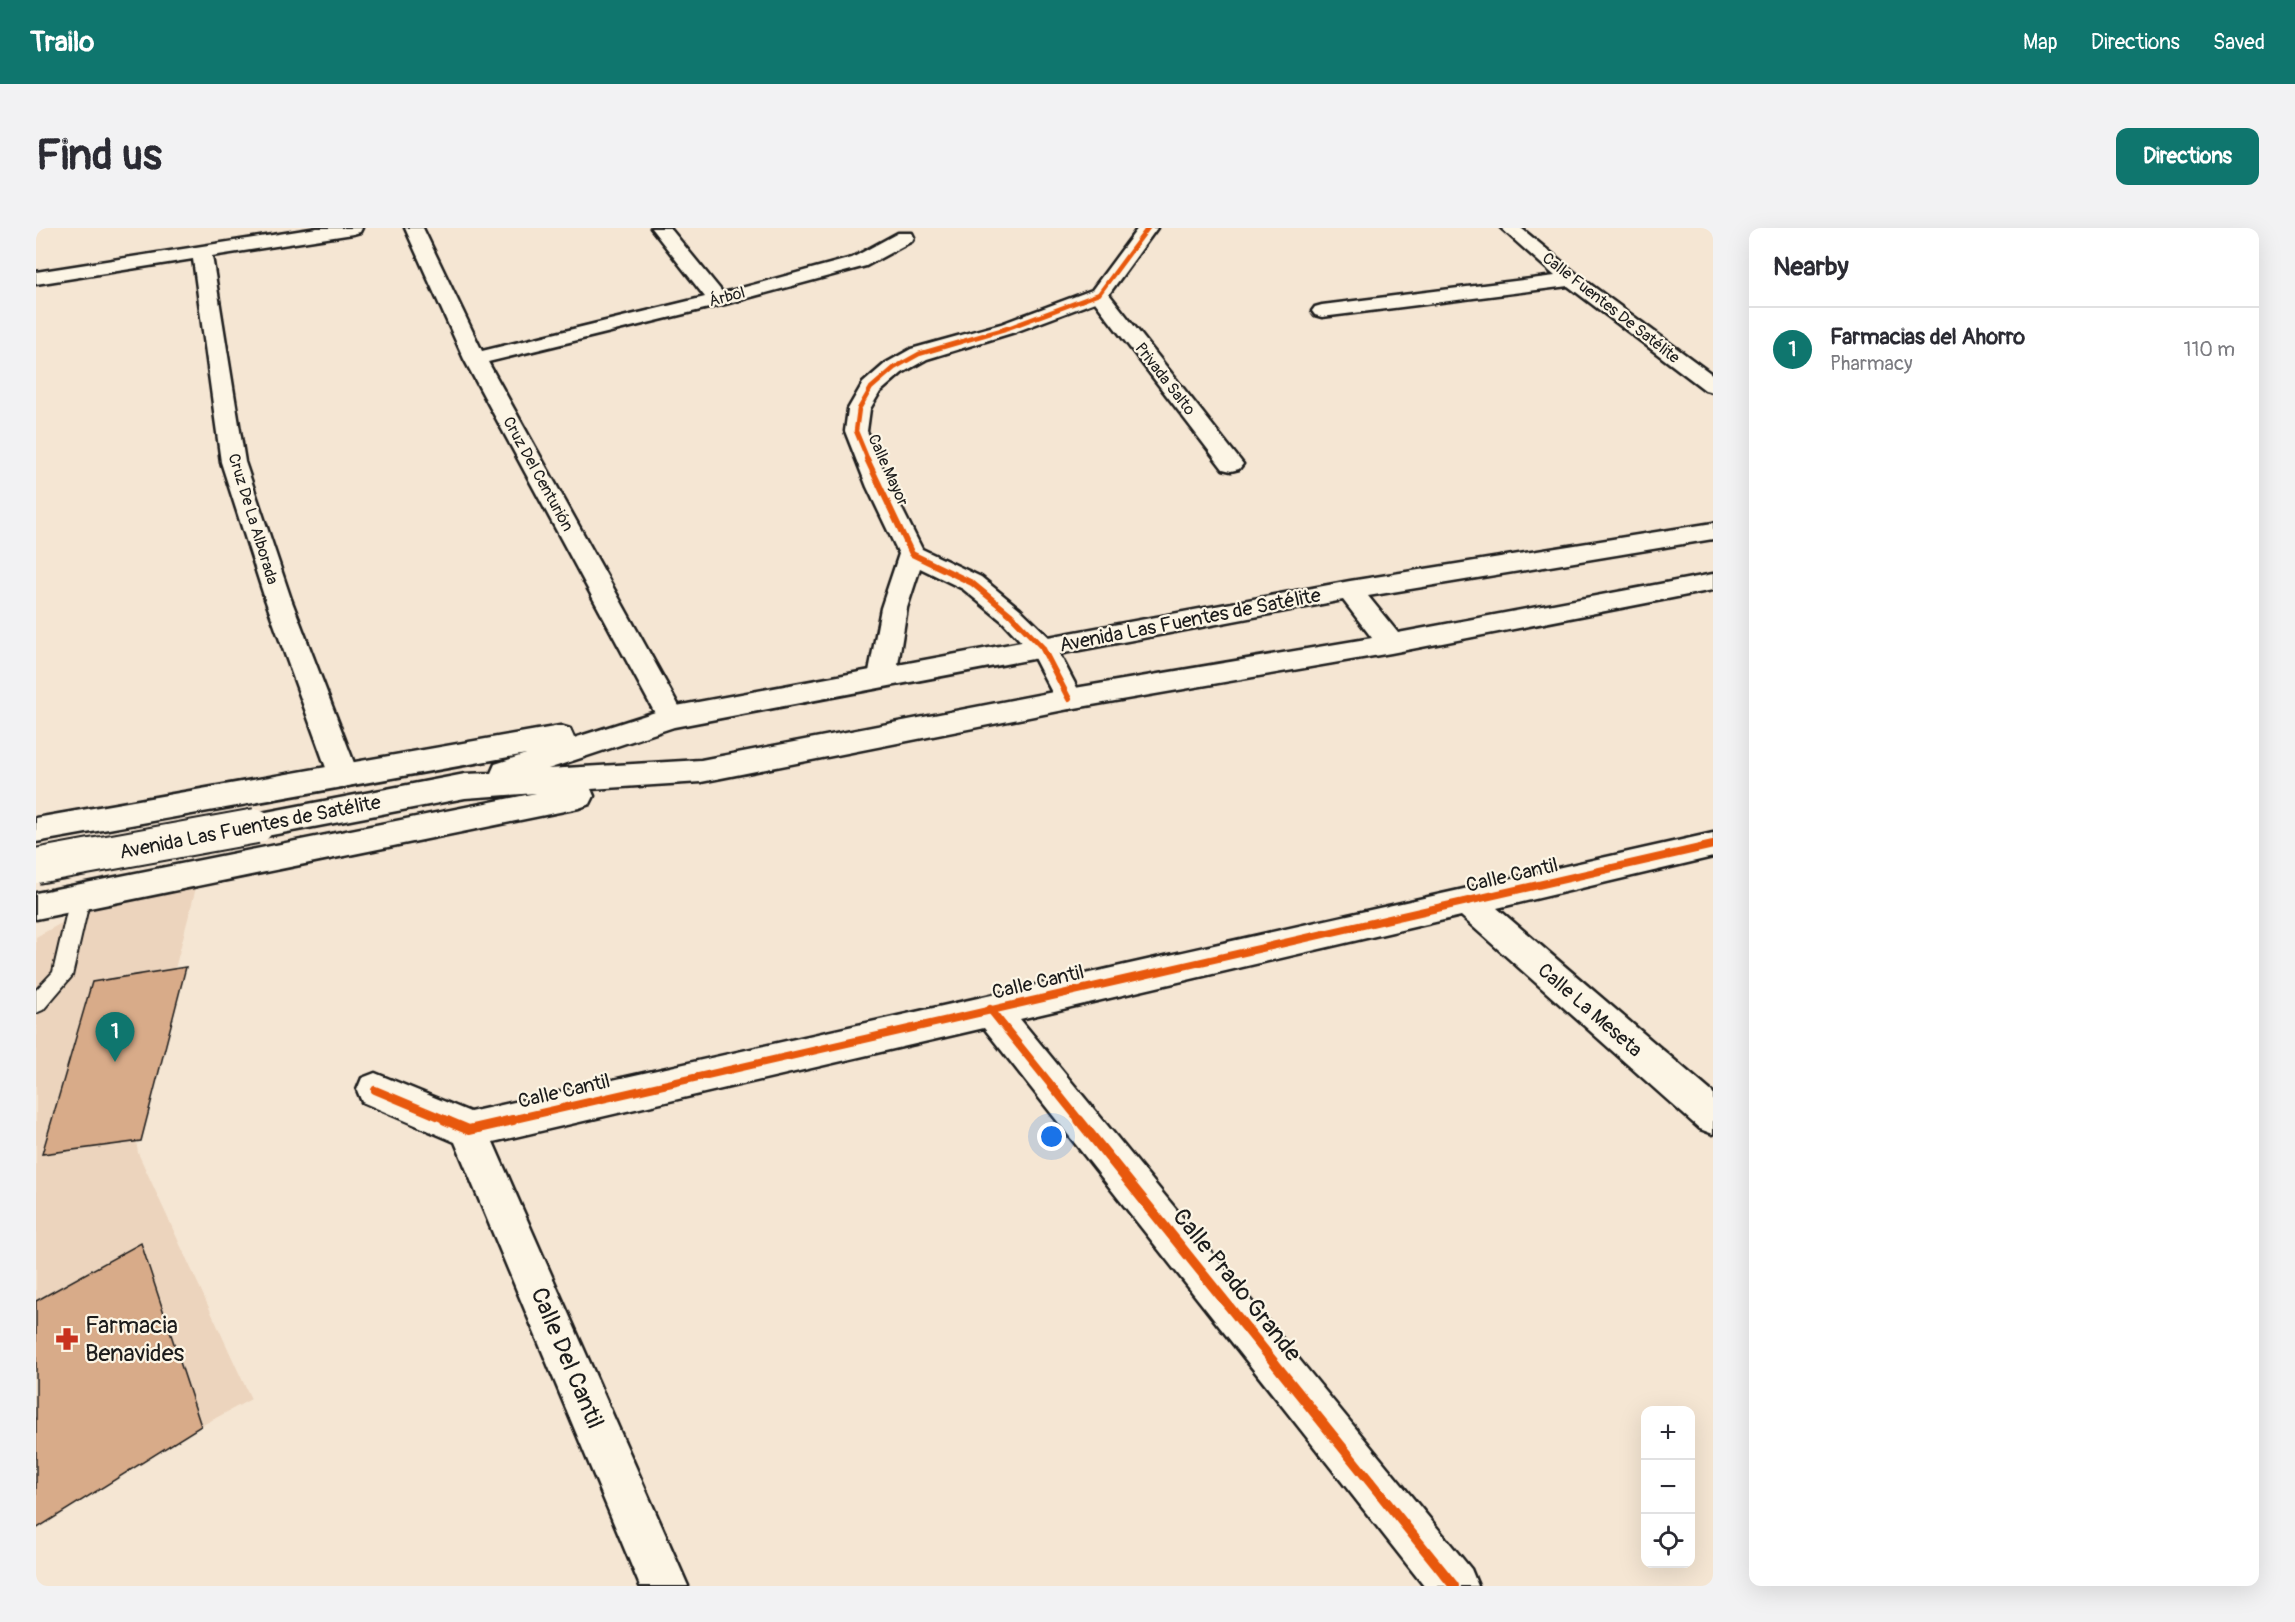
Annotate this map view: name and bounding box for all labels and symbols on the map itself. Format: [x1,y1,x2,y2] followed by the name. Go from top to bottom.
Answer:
[1538,248,1684,368] street label: Calle Fuentes De Satélite
[707,283,747,311] street label: Árbol
[1130,339,1200,420] street label: Privada Salto
[498,413,578,535] street label: Cruz Del Centurión
[863,431,913,509] street label: Calle Mayor
[224,451,282,587] street label: Cruz De La Alborada
[1057,582,1323,658] street label: Avenida Las Fuentes de Satélite
[117,789,383,865] street label: Avenida Las Fuentes de Satélite
[1463,852,1561,898] street label: Calle Cantil
[1532,958,1648,1062] street label: Calle La Meseta
[989,959,1087,1005] street label: Calle Cantil
[96,1012,134,1062] pin: 1
[515,1068,613,1114] street label: Calle Cantil
[1037,1122,1066,1151] your location
[1166,1203,1308,1368] street label: Calle Prado Grande
[524,1283,610,1433] street label: Calle Del Cantil
[85,1311,185,1368] place label: Farmacia Benavides
[54,1326,80,1352] pharmacy icon: Farmacia Benavides

